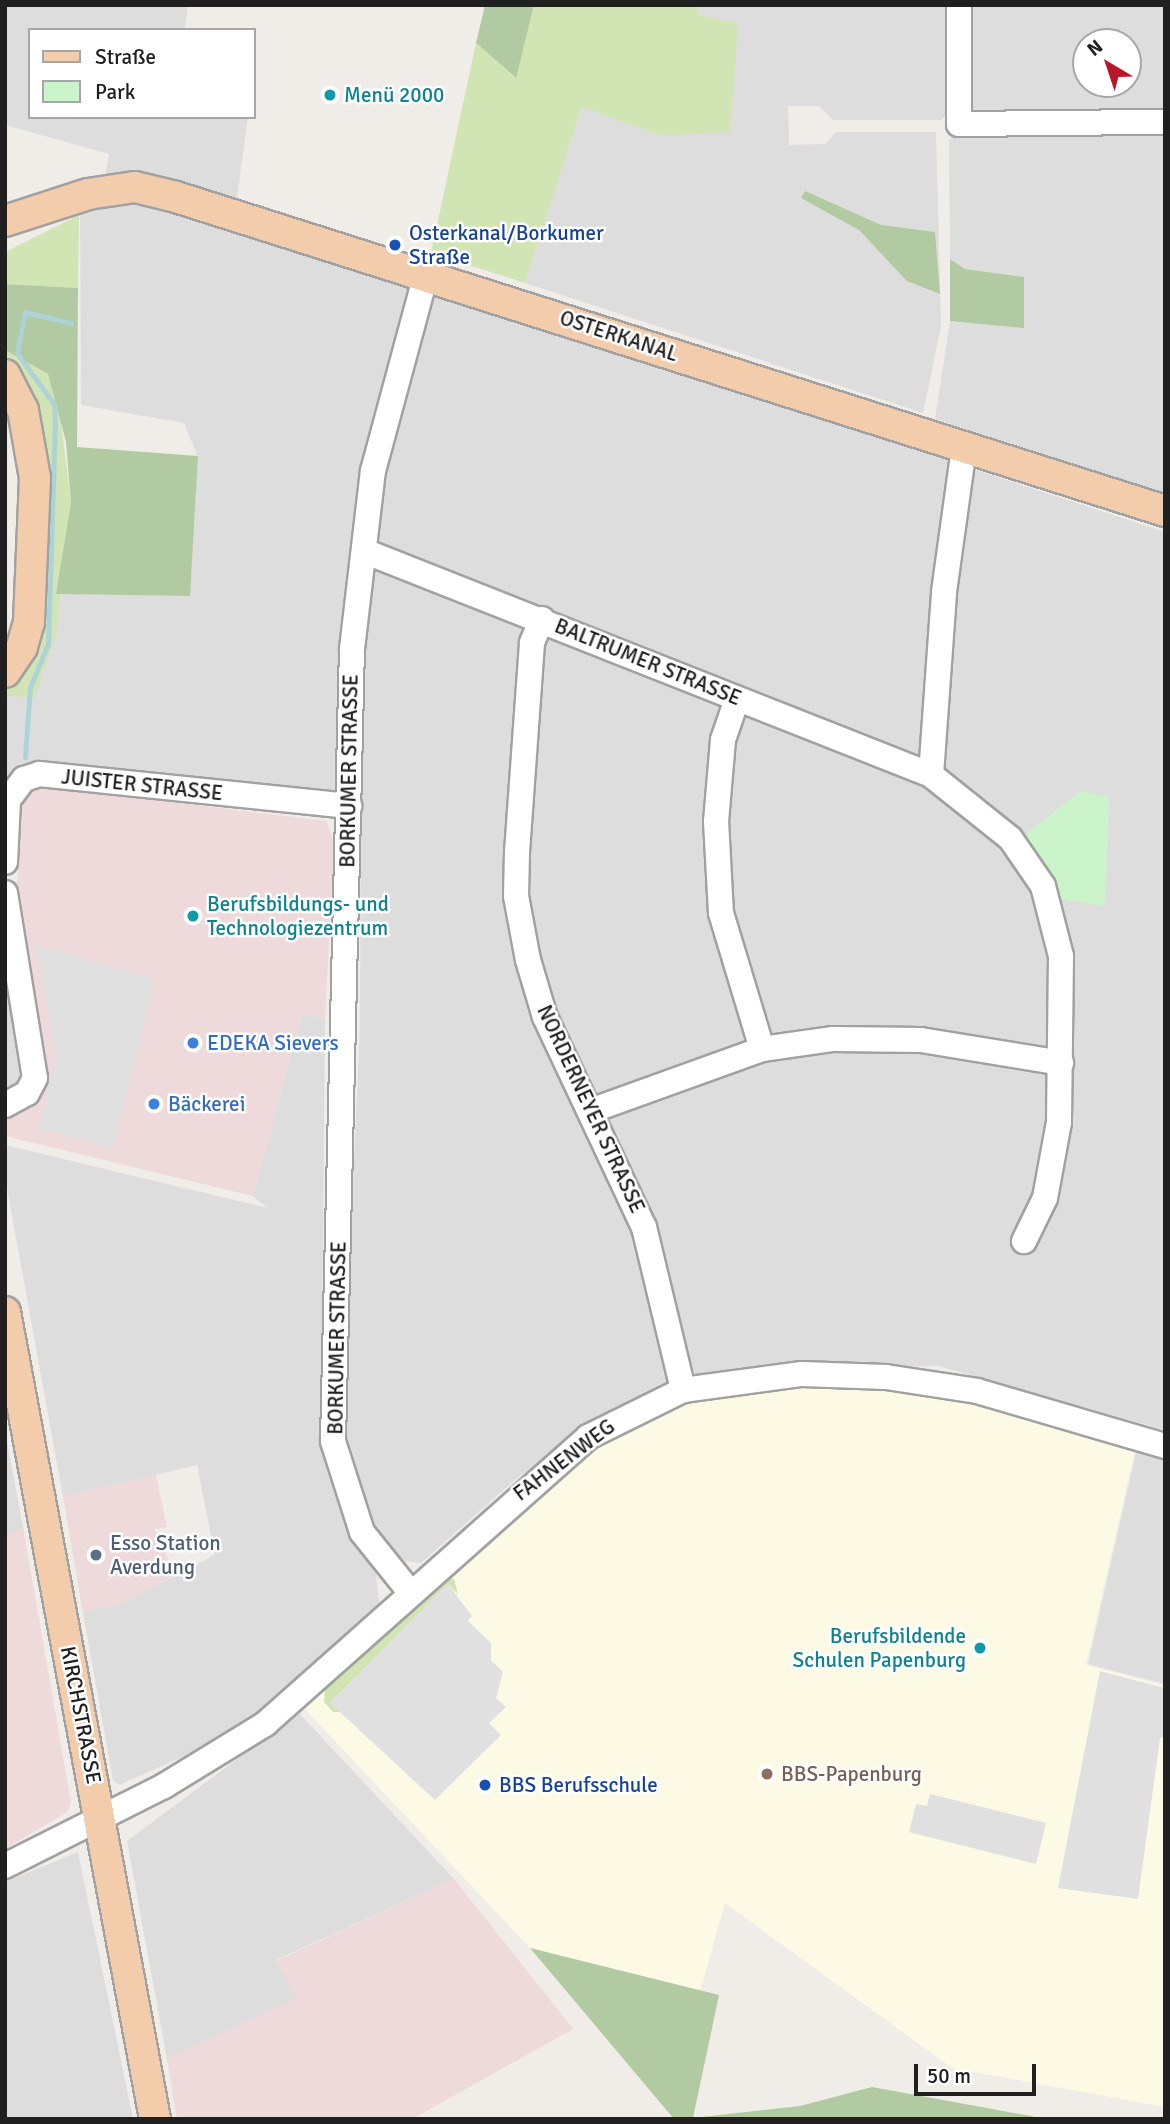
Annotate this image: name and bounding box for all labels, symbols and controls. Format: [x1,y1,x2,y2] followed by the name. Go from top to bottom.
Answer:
[28,28,256,119] legend
[1072,28,1142,98] north arrow
[1082,35,1108,62] text: N
[95,44,156,70] text: Straße
[95,79,135,105] text: Park
[344,82,444,108] place label: Menü 2000
[322,87,338,103] marker: Menü 2000
[409,220,604,270] place label: Osterkanal/Borkumer Straße
[387,237,403,253] marker: Osterkanal/Borkumer Straße
[557,305,681,367] street label: OSTERKANAL
[551,613,745,711] street label: BALTRUMER STRASSE
[335,674,363,868] street label: BORKUMER STRASSE
[60,764,224,806] street label: JUISTER STRASSE
[207,891,389,941] place label: Berufsbildungs- und Technologiezentrum
[185,908,201,924] marker: Berufsbildungs- und Technologiezentrum
[532,1001,650,1217] street label: NORDERNEYER STRASSE
[207,1030,339,1056] place label: EDEKA Sievers
[185,1035,201,1051] marker: EDEKA Sievers
[168,1091,245,1117] place label: Bäckerei
[146,1096,162,1112] marker: Bäckerei
[323,1241,351,1435] street label: BORKUMER STRASSE
[508,1414,620,1506] street label: FAHNENWEG
[110,1530,221,1580] place label: Esso Station Averdung
[88,1547,104,1563] marker: Esso Station Averdung
[793,1623,966,1673] place label: Berufsbildende Schulen Papenburg
[972,1640,988,1656] marker: Berufsbildende Schulen Papenburg
[55,1644,107,1786] street label: KIRCHSTRASSE
[781,1761,922,1787] place label: BBS-Papenburg
[759,1766,775,1782] marker: BBS-Papenburg
[499,1772,658,1798] place label: BBS Berufsschule
[477,1777,493,1793] marker: BBS Berufsschule
[918,2050,1040,2094] scale bar
[927,2063,971,2089] text: 50 m

